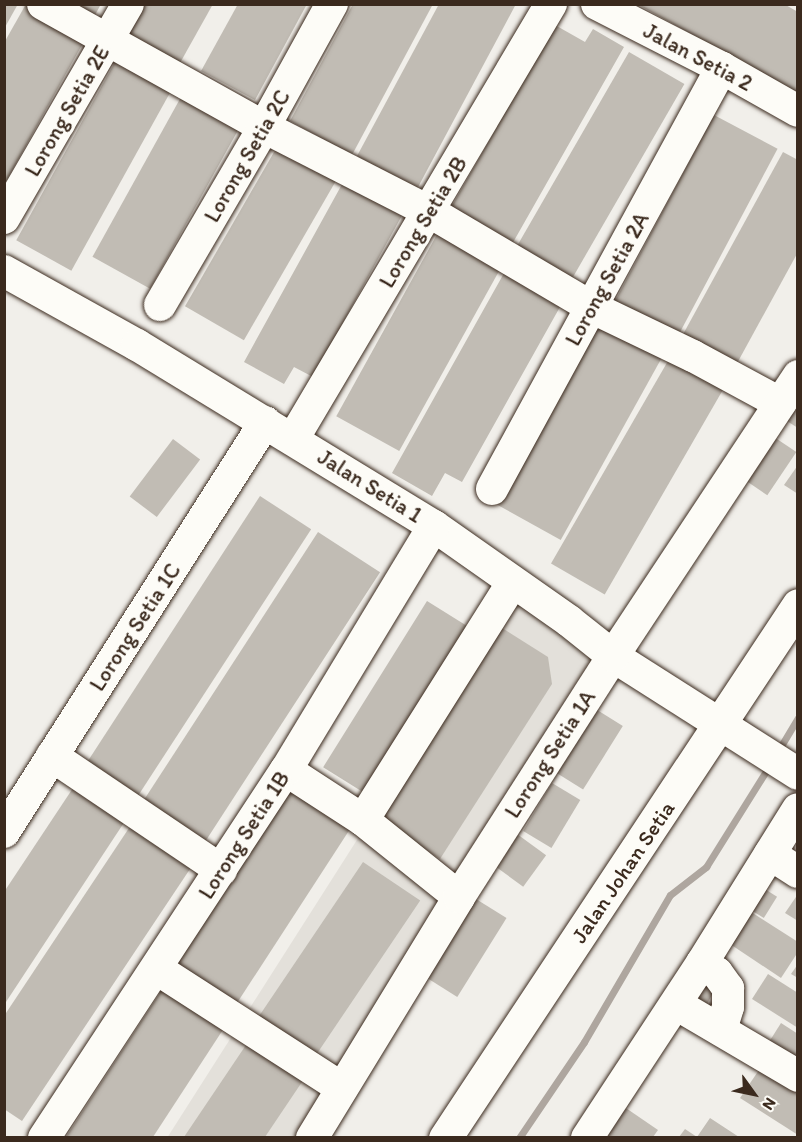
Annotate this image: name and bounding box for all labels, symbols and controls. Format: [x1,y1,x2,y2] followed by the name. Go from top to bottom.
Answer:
[639,17,757,97] street label: Jalan Setia 2
[19,41,115,181] street label: Lorong Setia 2E
[198,85,296,227] street label: Lorong Setia 2C
[373,151,473,293] street label: Lorong Setia 2B
[559,207,655,351] street label: Lorong Setia 2A
[313,443,427,529] street label: Jalan Setia 1
[84,558,186,696] street label: Lorong Setia 1C
[499,685,601,823] street label: Lorong Setia 1A
[193,766,295,904] street label: Lorong Setia 1B
[566,796,680,948] street label: Jalan Johan Setia
[724,1064,784,1124] north arrow
[759,1094,780,1114] text: N

